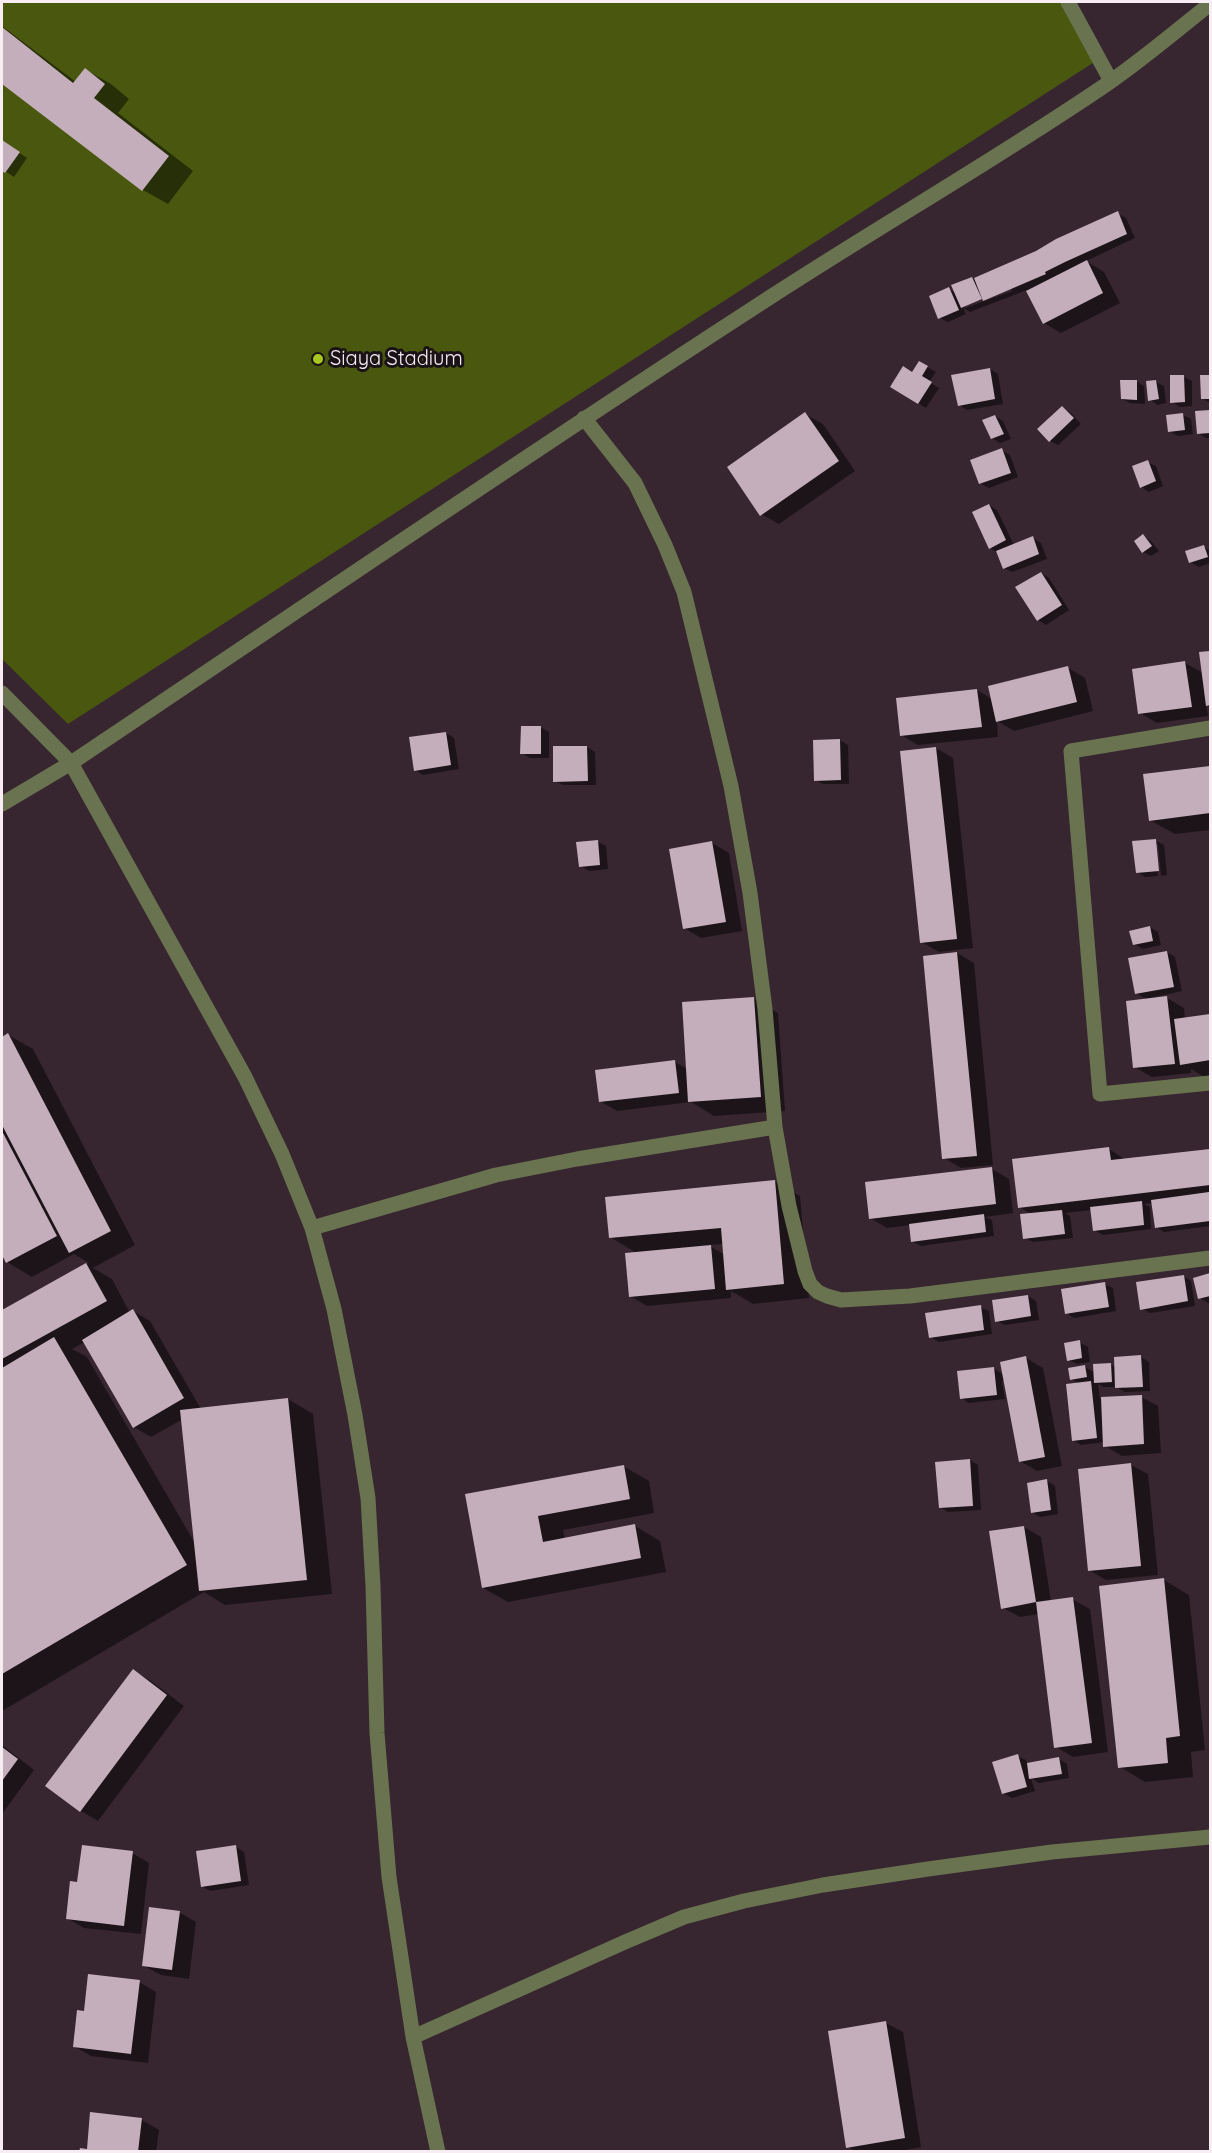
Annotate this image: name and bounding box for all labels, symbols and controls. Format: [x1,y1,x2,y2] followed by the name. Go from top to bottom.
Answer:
[330,347,463,371] place label: Siaya Stadium
[311,352,325,366] marker: Siaya Stadium

